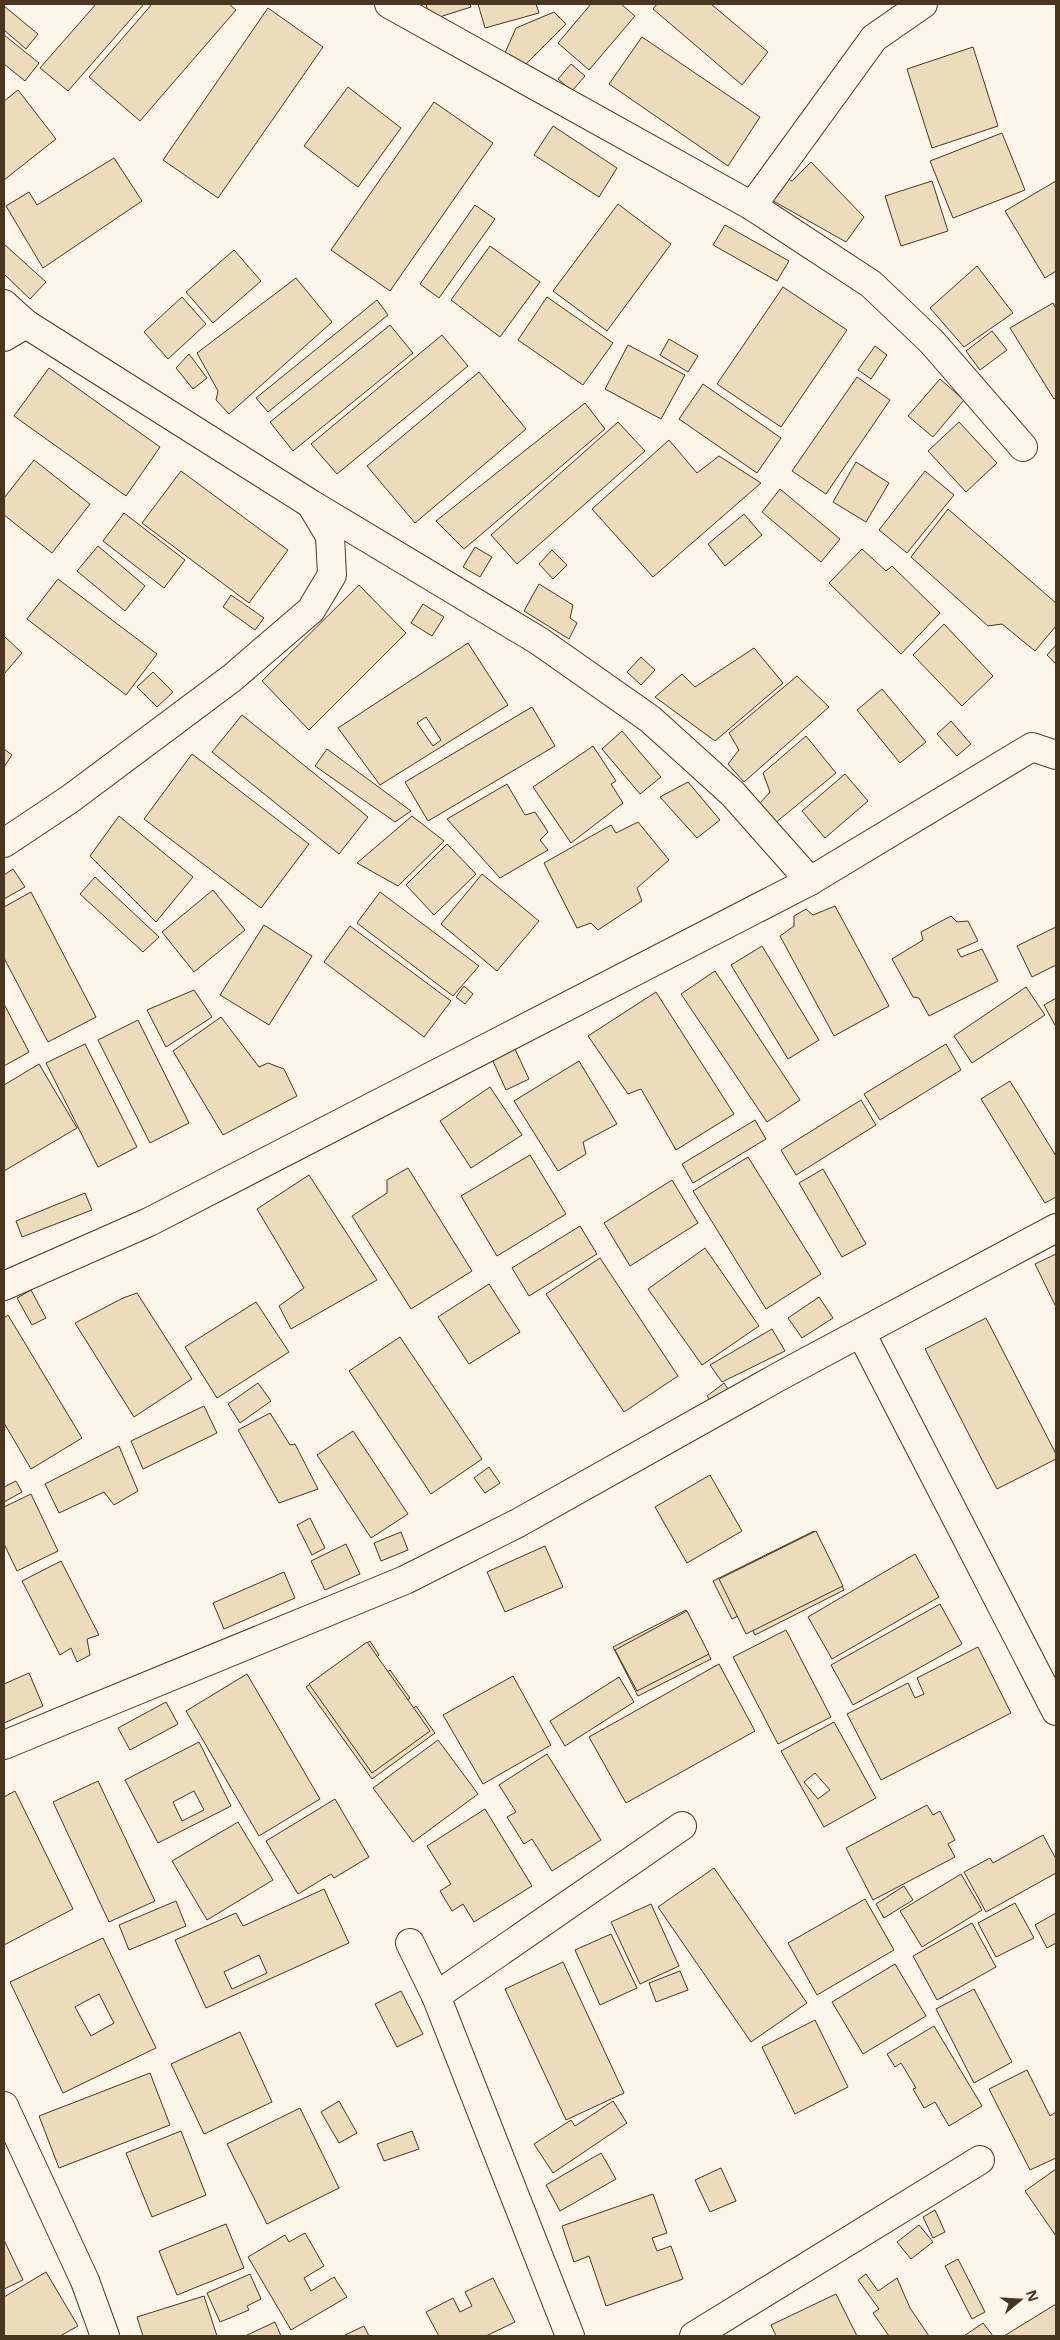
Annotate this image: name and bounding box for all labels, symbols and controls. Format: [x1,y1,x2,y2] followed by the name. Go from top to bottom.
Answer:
[995,2275,1045,2325] north arrow
[1022,2287,1044,2304] text: N

